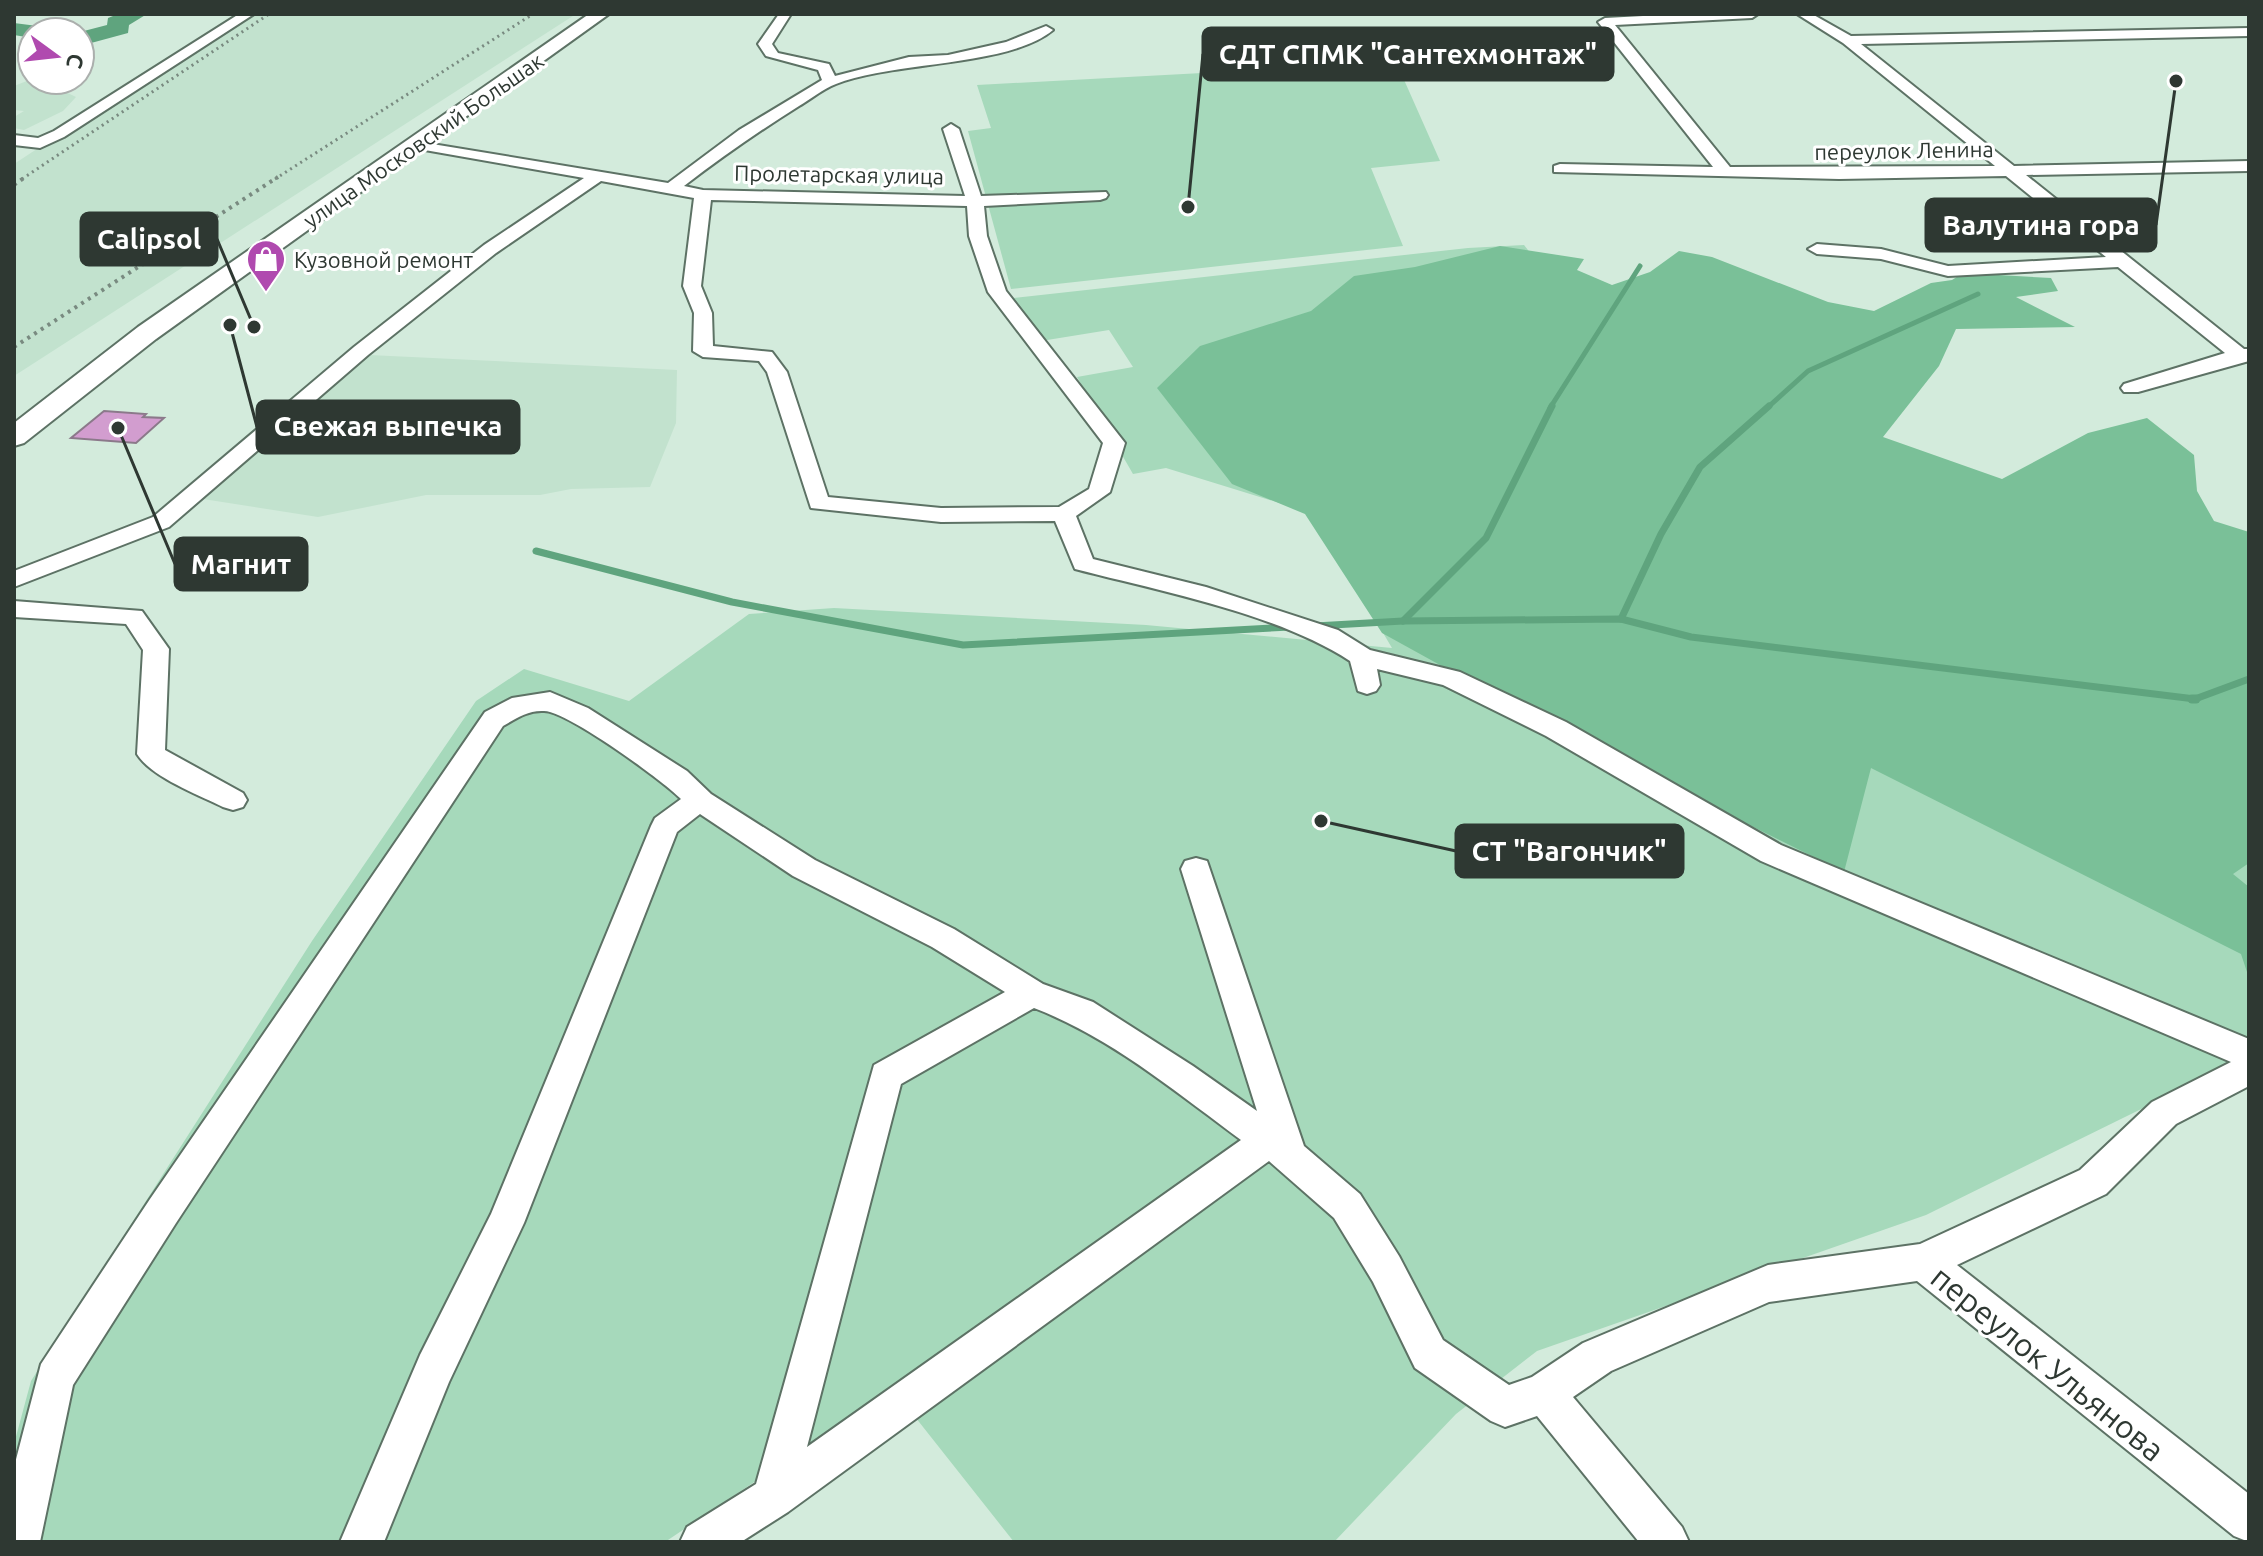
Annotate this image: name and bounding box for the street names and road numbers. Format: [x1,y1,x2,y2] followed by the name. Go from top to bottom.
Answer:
[298,47,548,233] street label: улица Московский Большак
[1814,136,1994,164] street label: переулок Ленина
[734,160,944,188] street label: Пролетарская улица
[1924,1258,2172,1468] street label: переулок Ульянова

